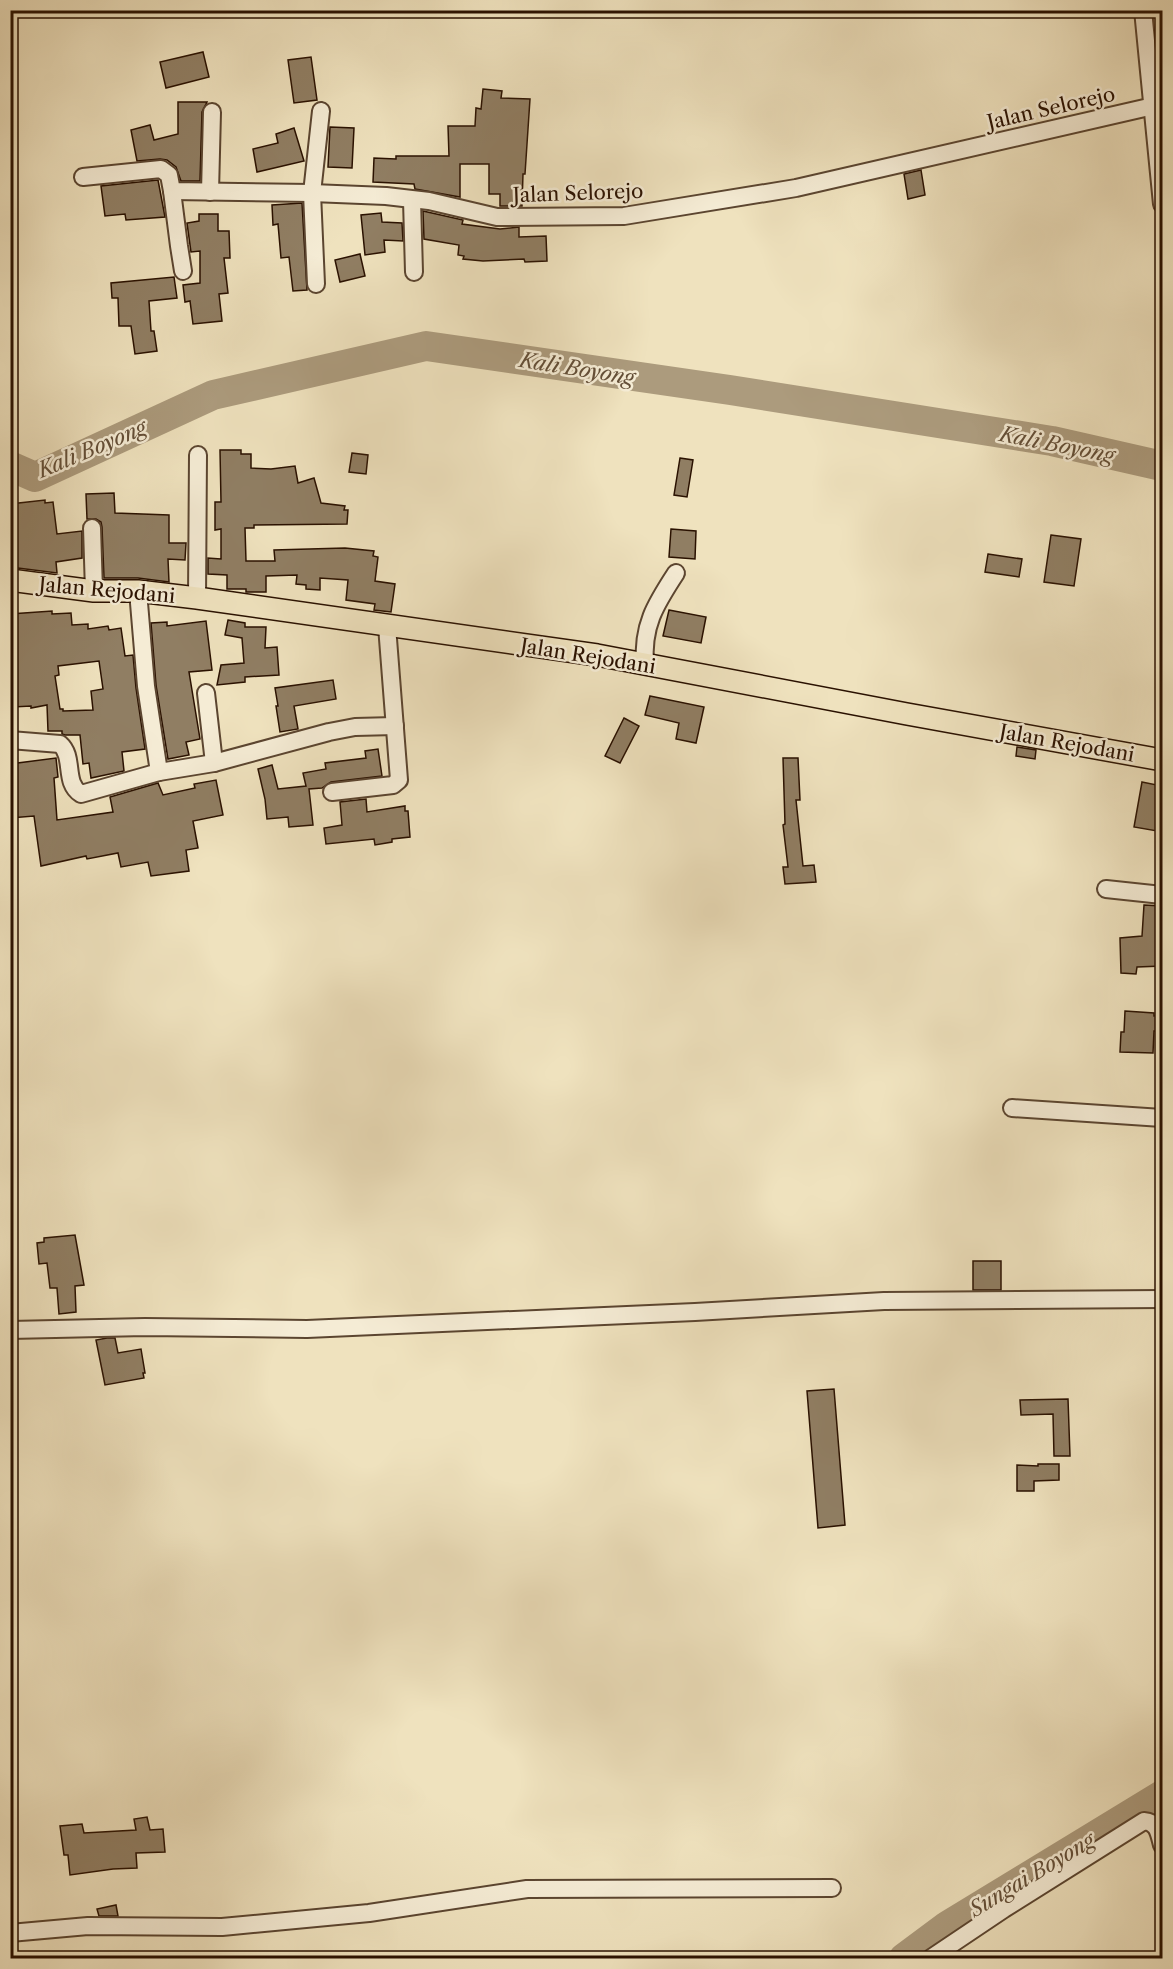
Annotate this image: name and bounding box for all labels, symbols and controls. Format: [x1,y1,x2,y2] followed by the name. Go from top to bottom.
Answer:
[982,82,1117,135] street label: Jalan Selorejo
[509,179,644,207] street label: Jalan Selorejo
[516,347,639,390] water label: Kali Boyong
[32,413,152,483] water label: Kali Boyong
[996,421,1119,468] water label: Kali Boyong
[35,572,176,608] street label: Jalan Rejodani
[516,633,657,679] street label: Jalan Rejodani
[995,719,1136,767] street label: Jalan Rejodani
[963,1826,1101,1923] water label: Sungai Boyong

